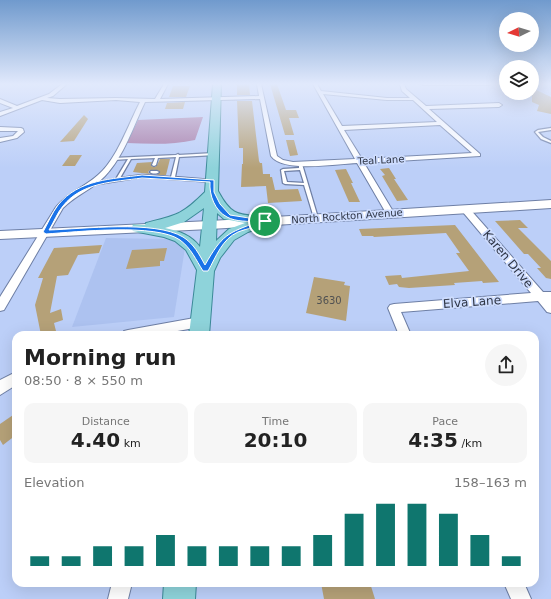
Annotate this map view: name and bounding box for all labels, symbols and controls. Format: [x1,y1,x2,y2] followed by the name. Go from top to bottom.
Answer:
[499,12,539,52] north arrow
[499,12,539,100] map controls
[499,60,539,100] button: layers
[356,153,405,167] street label: Teal Lane
[248,204,282,238] pin
[291,207,403,225] street label: North Rockton Avenue
[254,210,276,232] icon: arrive
[480,228,536,290] street label: Karen Drive
[442,293,502,311] street label: Elva Lane
[316,295,342,306] house number: 3630
[485,344,527,386] button: share
[24,345,176,370] text: Morning run
[24,373,143,388] text: 08:50 · 8 × 550 m
[82,415,130,428] text: Distance
[262,415,289,428] text: Time
[432,415,458,428] text: Pace
[71,428,120,452] text: 4.40
[244,428,307,452] text: 20:10
[408,428,458,452] text: 4:35
[120,437,141,450] text: km
[458,437,482,450] text: /km
[24,475,84,490] text: Elevation
[454,475,527,490] text: 158–163 m

